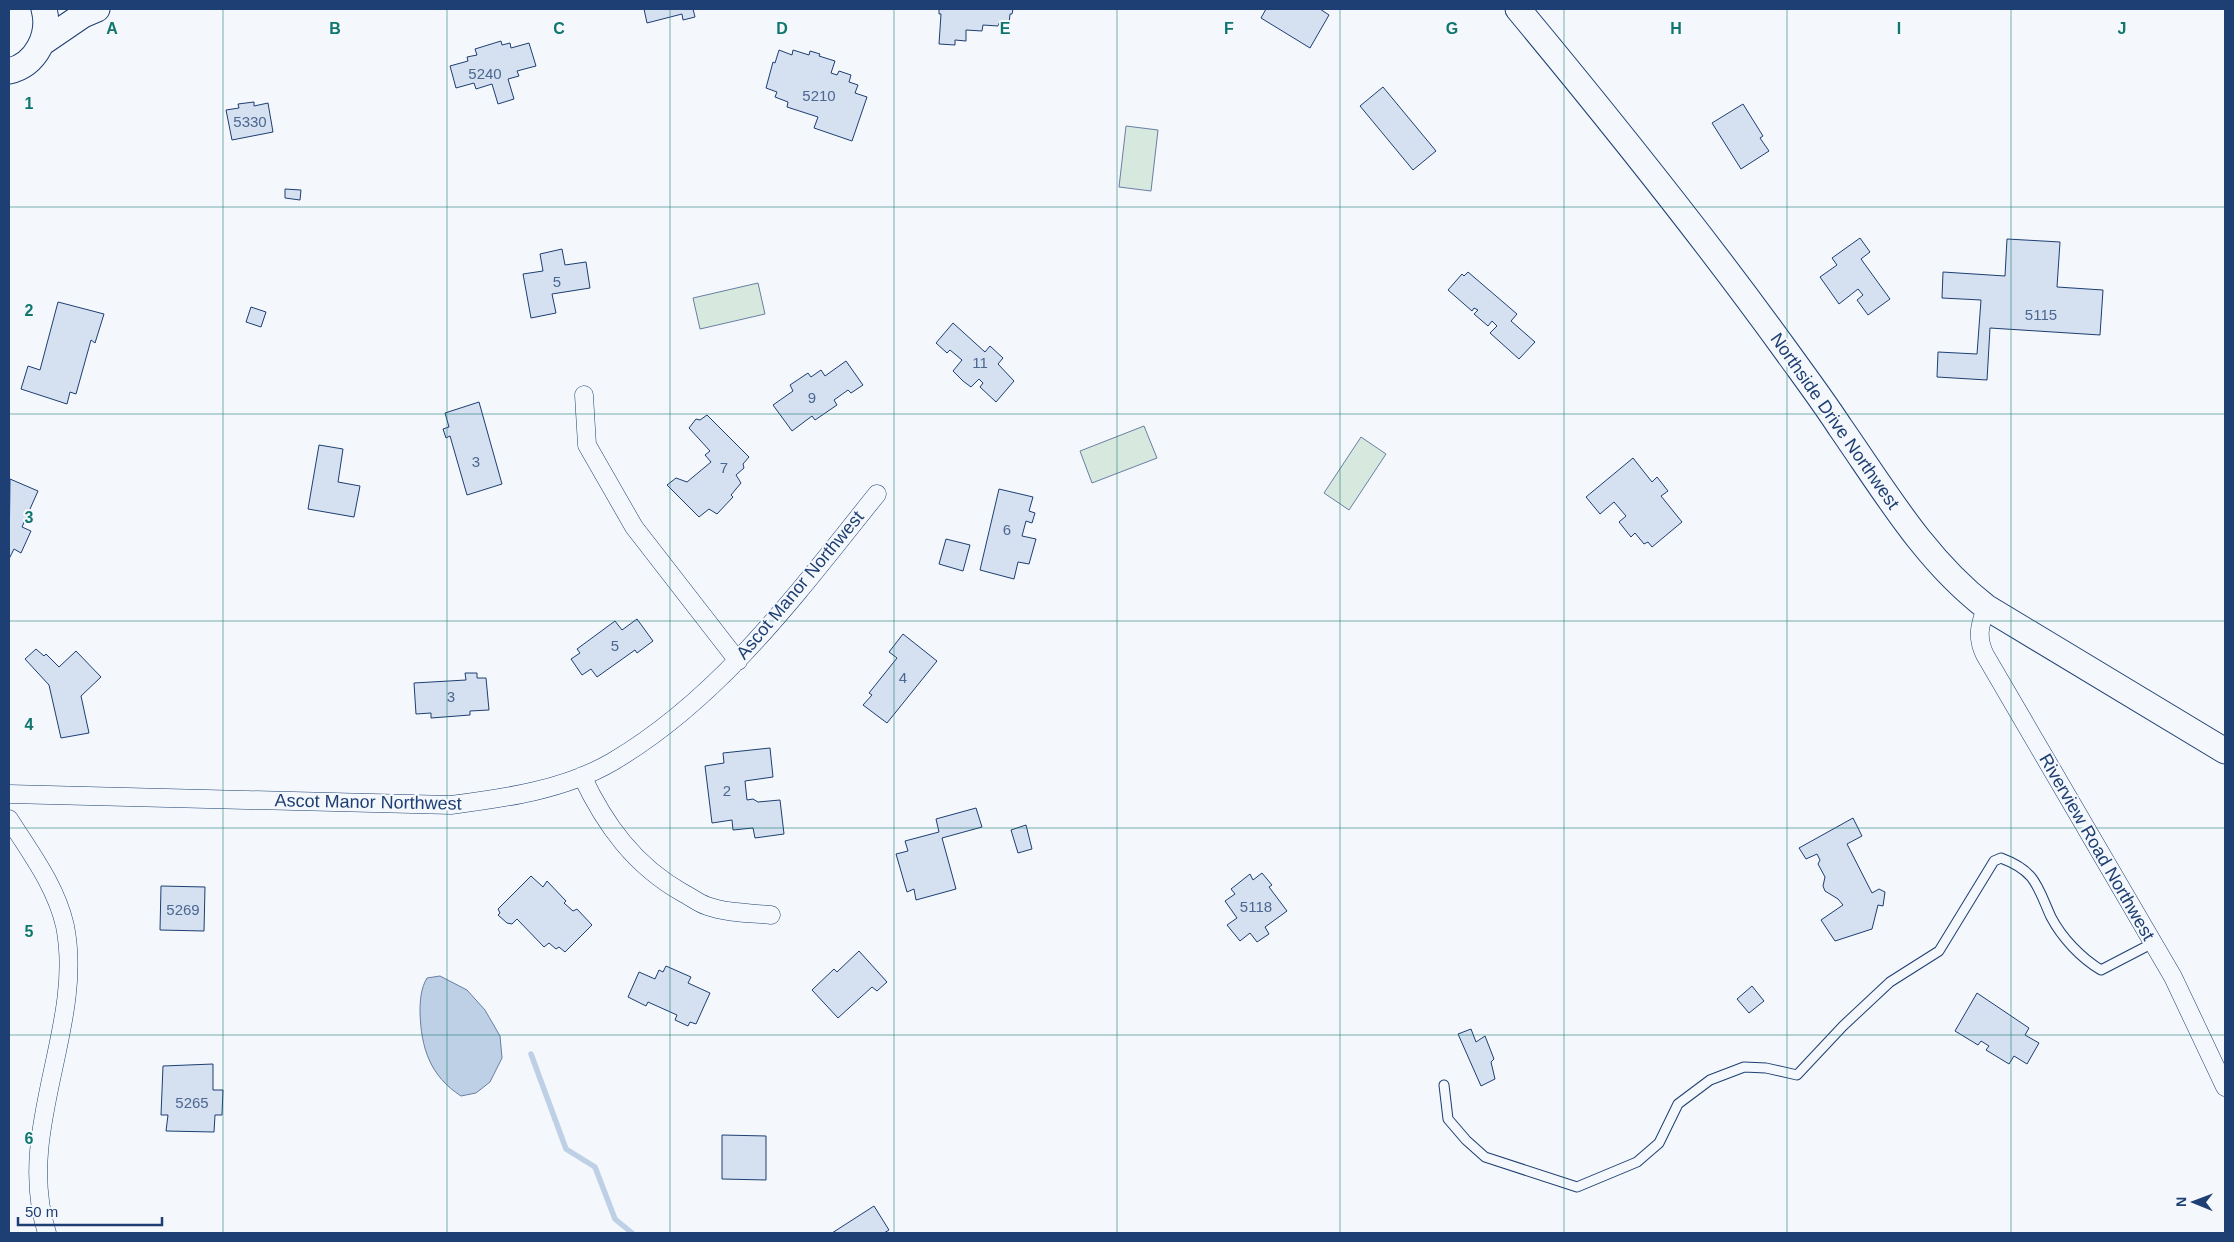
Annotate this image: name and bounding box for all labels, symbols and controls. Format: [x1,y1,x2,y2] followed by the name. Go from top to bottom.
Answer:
[106,20,118,37] text: A
[329,20,341,37] text: B
[553,20,565,37] text: C
[776,20,788,37] text: D
[1000,20,1011,37] text: E
[1224,20,1234,37] text: F
[1446,20,1458,37] text: G
[1670,20,1682,37] text: H
[1897,20,1901,37] text: I
[2118,20,2126,37] text: J
[468,65,502,82] house number: 5240
[802,87,836,104] house number: 5210
[25,95,34,112] text: 1
[233,113,267,130] house number: 5330
[553,273,561,290] house number: 5
[25,302,34,319] text: 2
[2025,306,2057,323] house number: 5115
[1767,329,1903,513] street label: Northside Drive Northwest
[972,354,988,371] house number: 11
[808,389,816,406] house number: 9
[472,453,480,470] house number: 3
[720,459,728,476] house number: 7
[732,507,868,663] street label: Ascot Manor Northwest
[25,509,34,526] text: 3
[1003,521,1011,538] house number: 6
[611,637,619,654] house number: 5
[899,669,907,686] house number: 4
[447,688,455,705] house number: 3
[25,716,34,733] text: 4
[2035,750,2159,944] street label: Riverview Road Northwest
[723,782,731,799] house number: 2
[274,790,462,814] street label: Ascot Manor Northwest
[1240,898,1272,915] house number: 5118
[166,901,200,918] house number: 5269
[25,923,34,940] text: 5
[175,1094,209,1111] house number: 5265
[25,1130,34,1147] text: 6
[2169,1177,2219,1227] north arrow
[18,1194,161,1226] scale bar
[2173,1197,2189,1207] text: N
[25,1203,58,1220] text: 50 m

